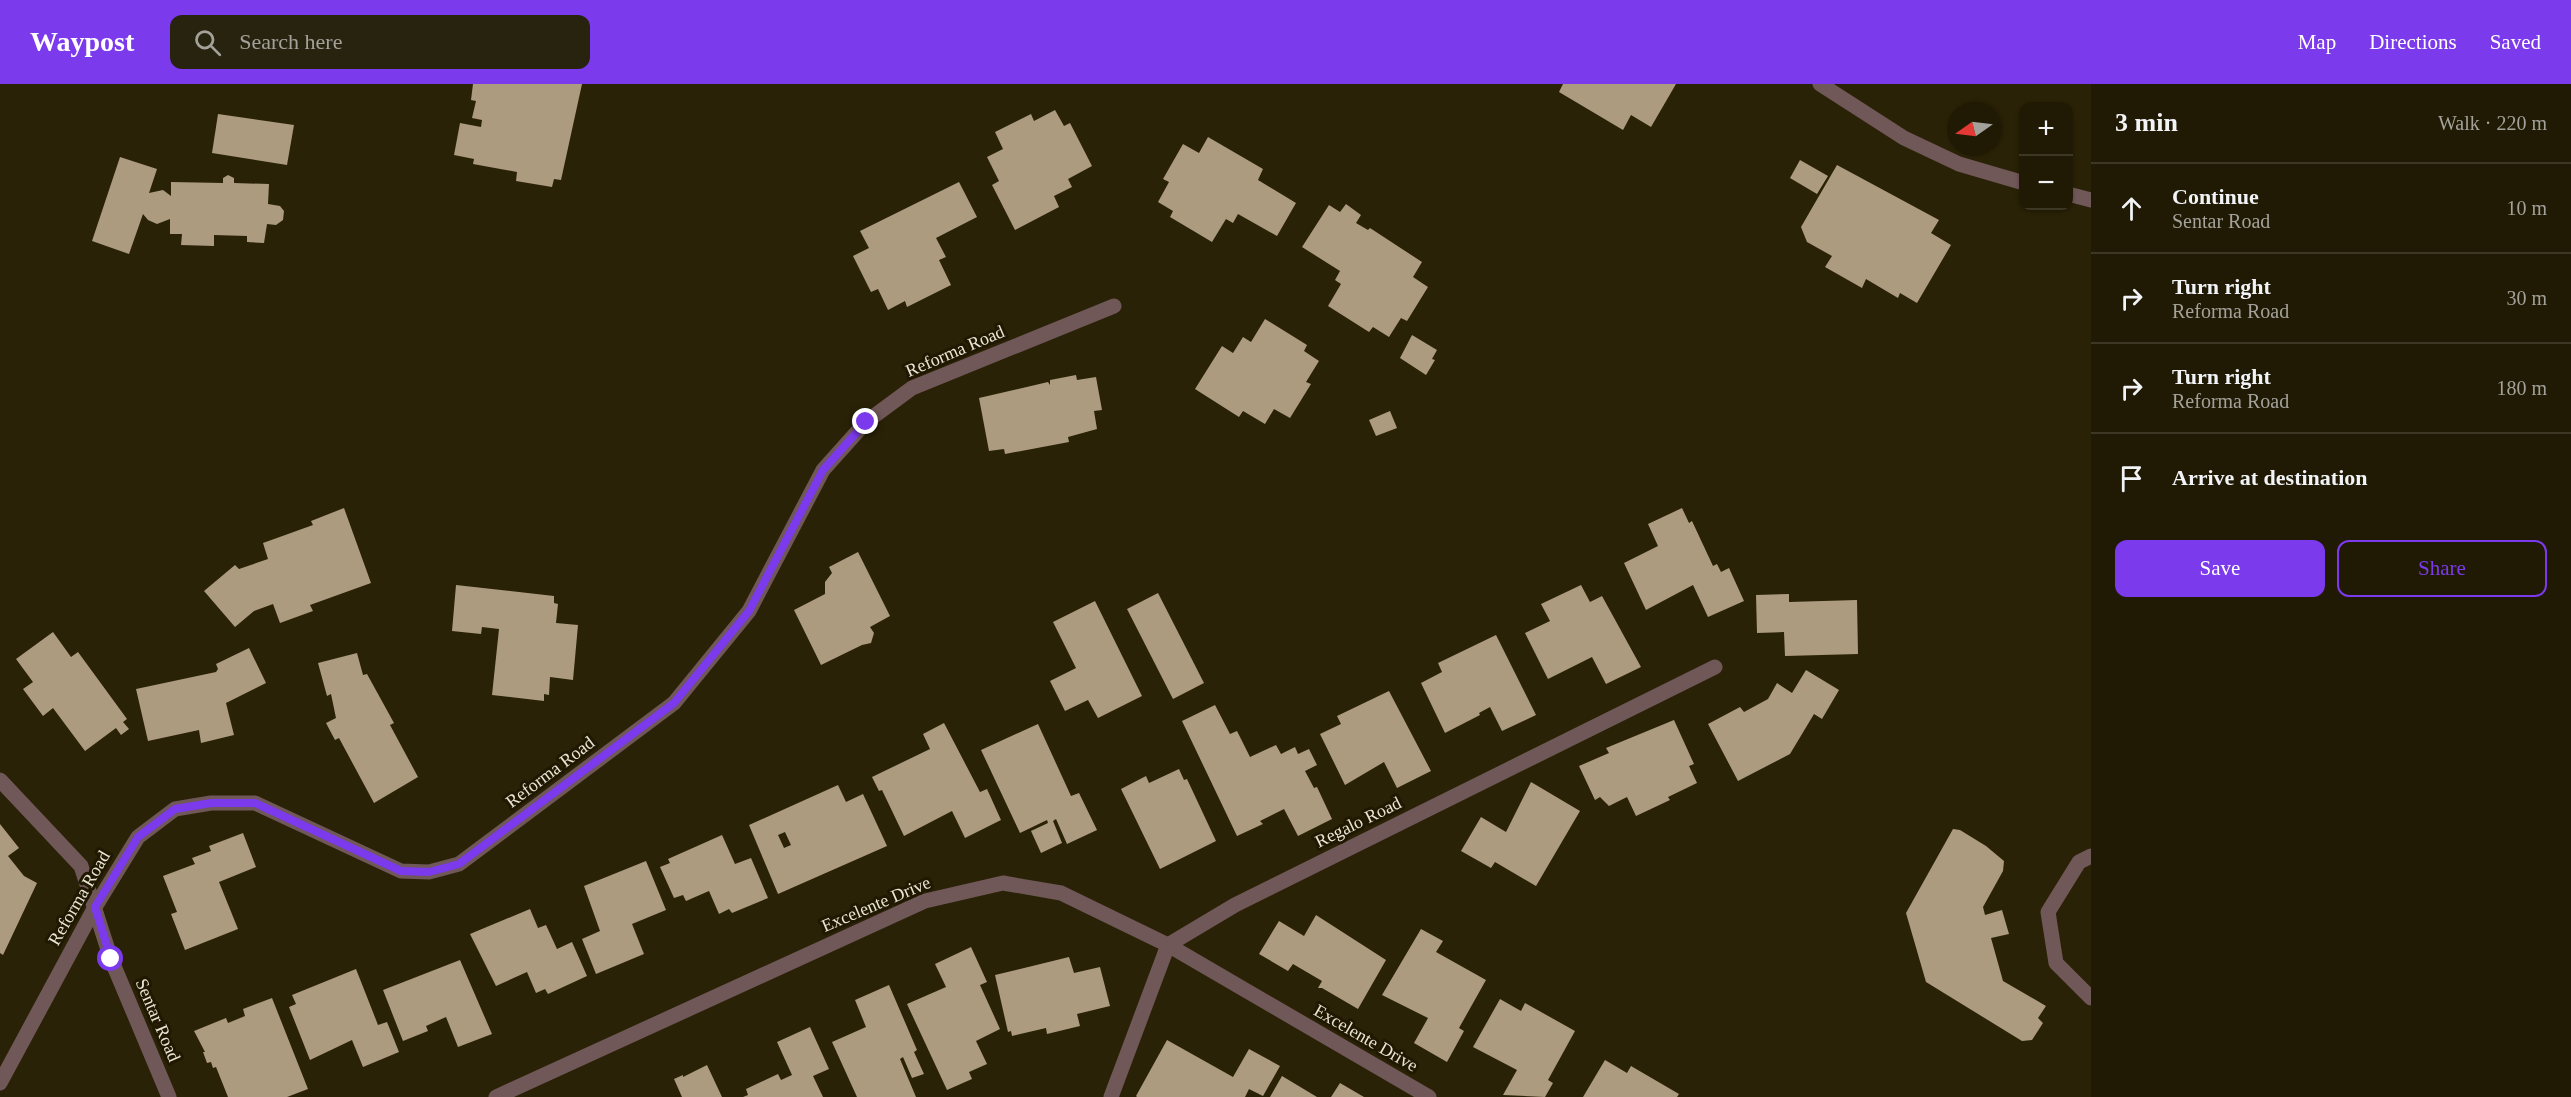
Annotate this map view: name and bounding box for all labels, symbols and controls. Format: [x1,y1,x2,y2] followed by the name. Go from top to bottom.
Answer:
[170,15,590,69] search box
[30,26,134,57] text: Waypost
[191,26,224,59] icon: search
[239,29,342,54] text: Search here
[2298,30,2336,54] text: Map
[2369,30,2457,54] text: Directions
[2490,30,2541,54] text: Saved
[1947,102,2001,156] north arrow
[2019,102,2073,210] map controls
[2019,102,2073,156] button: +
[2115,108,2178,137] text: 3 min
[2438,112,2547,134] text: Walk · 220 m
[2019,156,2073,210] button: −
[2172,184,2259,209] text: Continue
[2115,192,2148,225] icon: ahead
[2506,197,2547,219] text: 10 m
[2172,210,2270,232] text: Sentar Road
[2172,274,2271,299] text: Turn right
[2115,282,2148,315] icon: right
[2506,287,2547,309] text: 30 m
[2172,300,2289,322] text: Reforma Road
[903,321,1007,381] street label: Reforma Road
[2172,364,2271,389] text: Turn right
[2115,372,2148,405] icon: right
[2496,377,2547,399] text: 180 m
[2172,390,2289,412] text: Reforma Road
[852,408,878,434] route end
[2115,462,2148,495] icon: arrive
[2172,465,2368,490] text: Arrive at destination
[2115,540,2325,597] button: Save
[2337,540,2547,597] button: Share
[502,732,598,812] street label: Reforma Road
[1312,793,1404,851] street label: Regalo Road
[44,847,114,949] street label: Reforma Road
[819,872,934,936] street label: Excelente Drive
[97,945,123,971] route start
[132,975,184,1065] street label: Sentar Road
[1311,1000,1421,1076] street label: Excelente Drive

